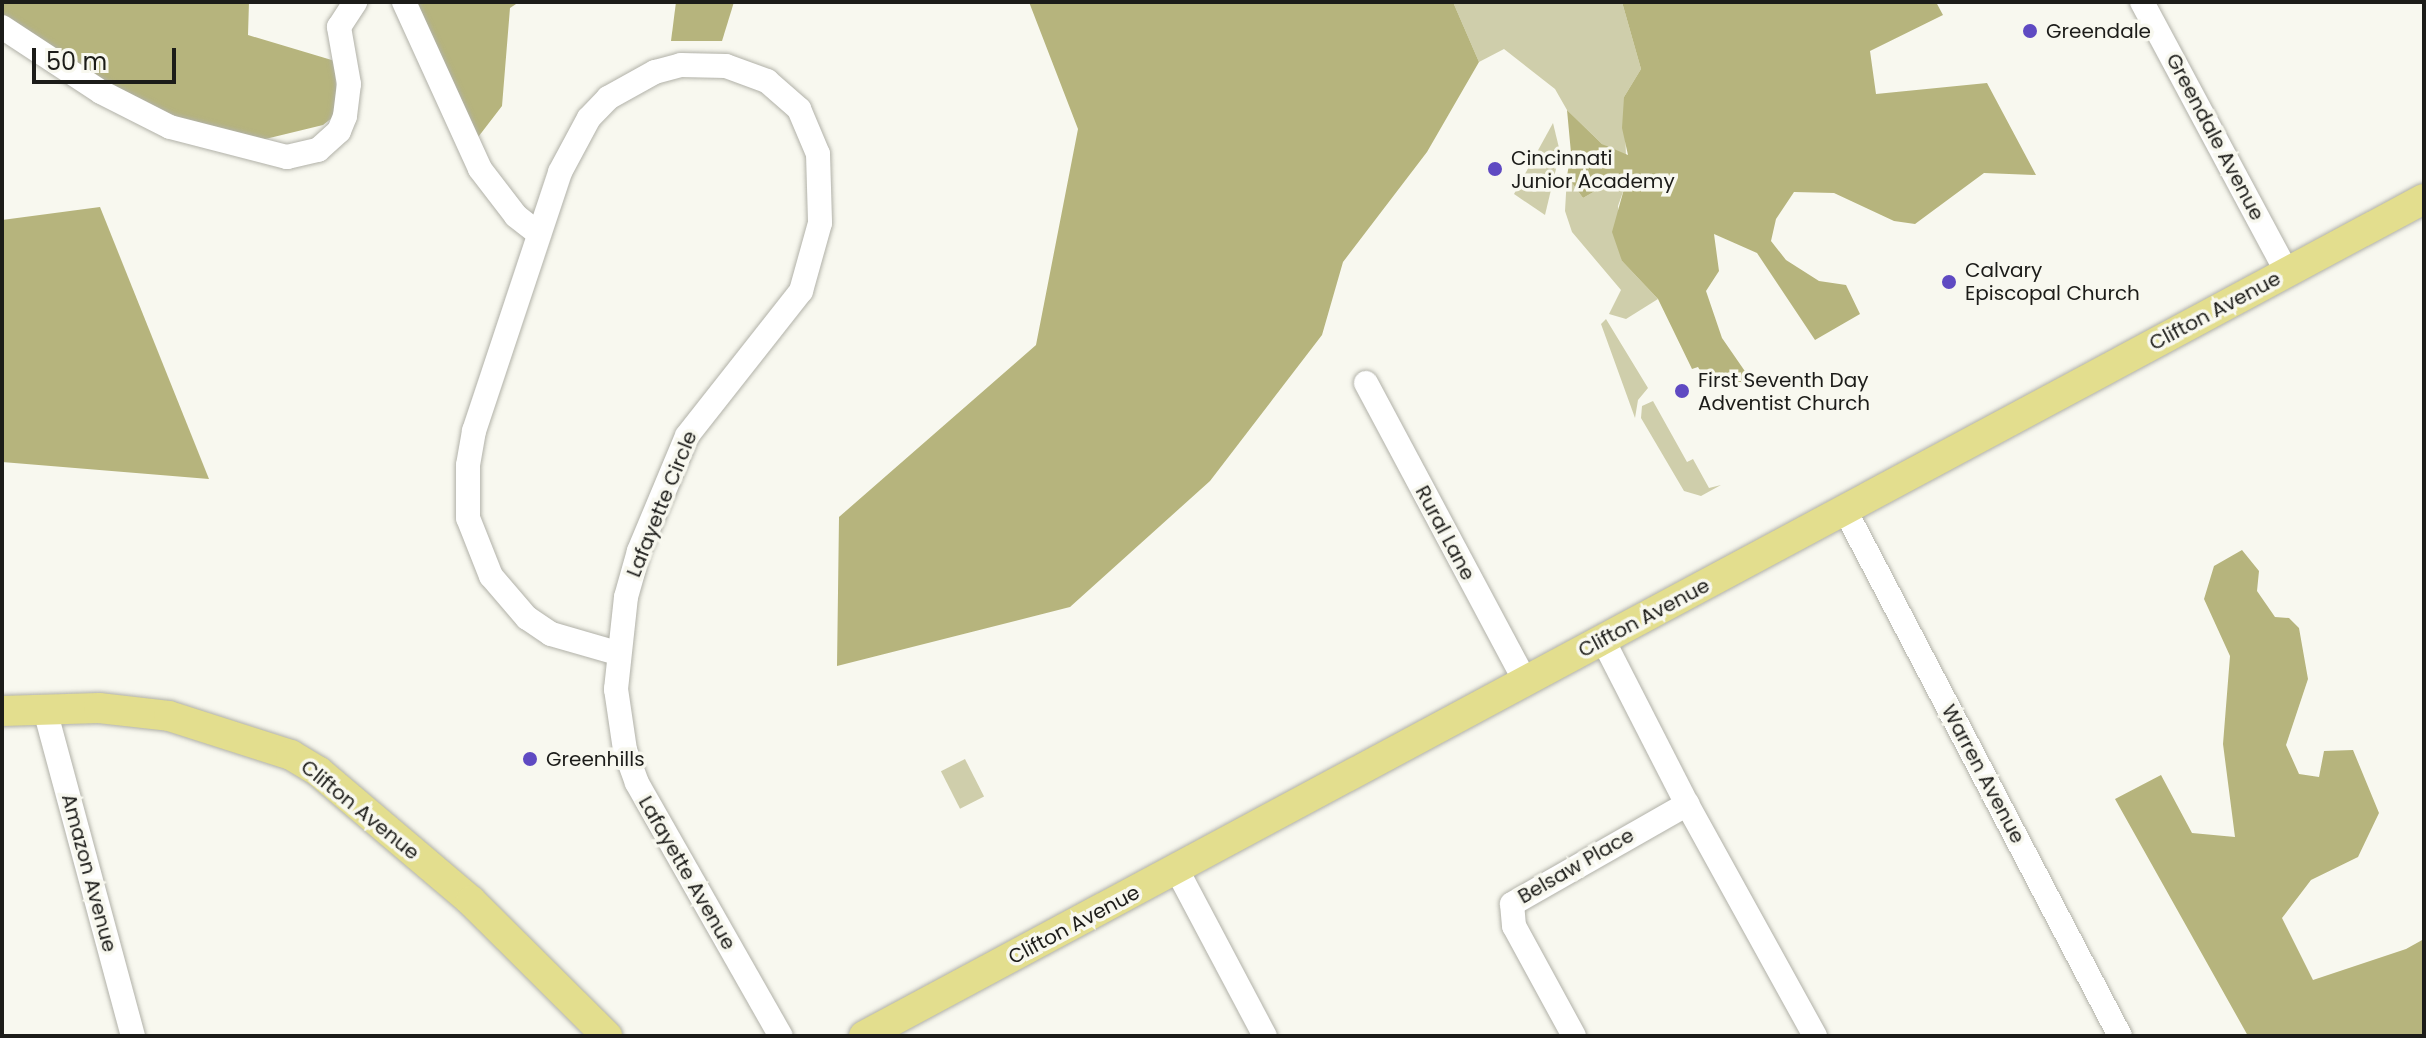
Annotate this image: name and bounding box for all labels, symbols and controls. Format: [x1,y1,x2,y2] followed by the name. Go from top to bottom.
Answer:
[2046,19,2151,43] place label: Greendale
[2021,22,2039,40] marker: Greendale
[36,32,180,82] scale bar
[46,45,107,78] text: 50 m
[2161,50,2269,224] street label: Greendale Avenue
[1511,146,1675,193] place label: Cincinnati Junior Academy
[1486,160,1504,178] marker: Cincinnati Junior Academy
[1965,258,2140,305] place label: Calvary Episcopal Church
[2145,266,2285,356] street label: Clifton Avenue
[1940,273,1958,291] marker: Calvary Episcopal Church
[1698,368,1870,415] place label: First Seventh Day Adventist Church
[1673,382,1691,400] marker: First Seventh Day Adventist Church
[622,427,702,581] street label: Lafayette Circle
[1410,482,1480,584] street label: Rural Lane
[1574,573,1714,663] street label: Clifton Avenue
[1936,701,2030,847] street label: Warren Avenue
[546,747,645,771] place label: Greenhills
[521,750,539,768] marker: Greenhills
[296,755,424,865] street label: Clifton Avenue
[56,791,122,955] street label: Amazon Avenue
[633,792,741,954] street label: Lafayette Avenue
[1514,823,1638,909] street label: Belsaw Place
[1004,880,1144,970] street label: Clifton Avenue

